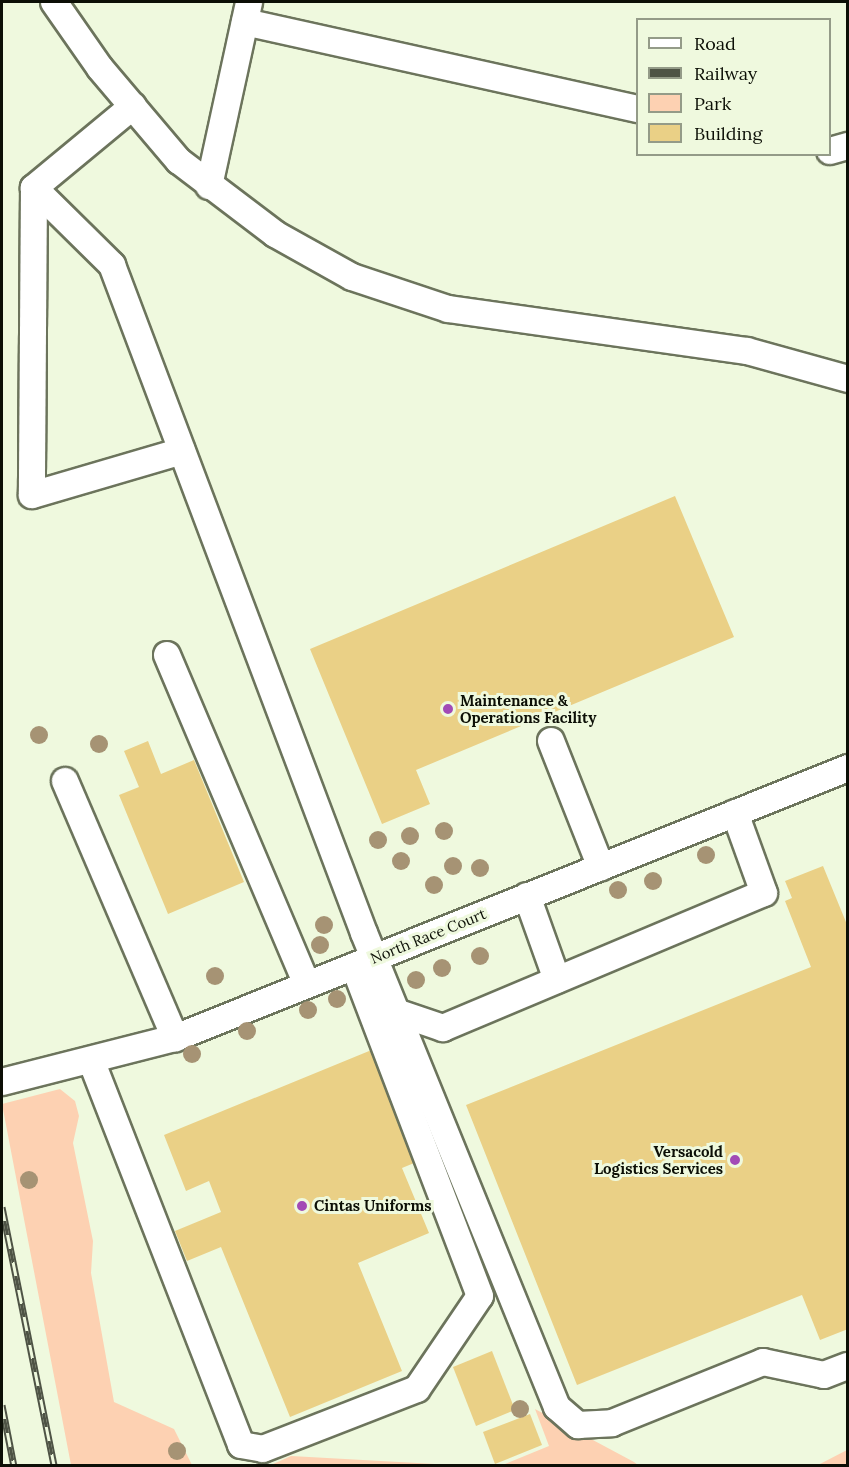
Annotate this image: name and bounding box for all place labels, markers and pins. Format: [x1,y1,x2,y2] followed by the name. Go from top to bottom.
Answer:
[460,691,596,726] place label: Maintenance & Operations Facility
[441,702,455,716] marker: Maintenance & Operations Facility
[594,1142,723,1177] place label: Versacold Logistics Services
[728,1153,742,1167] marker: Versacold Logistics Services
[314,1197,432,1215] place label: Cintas Uniforms
[295,1199,309,1213] marker: Cintas Uniforms

